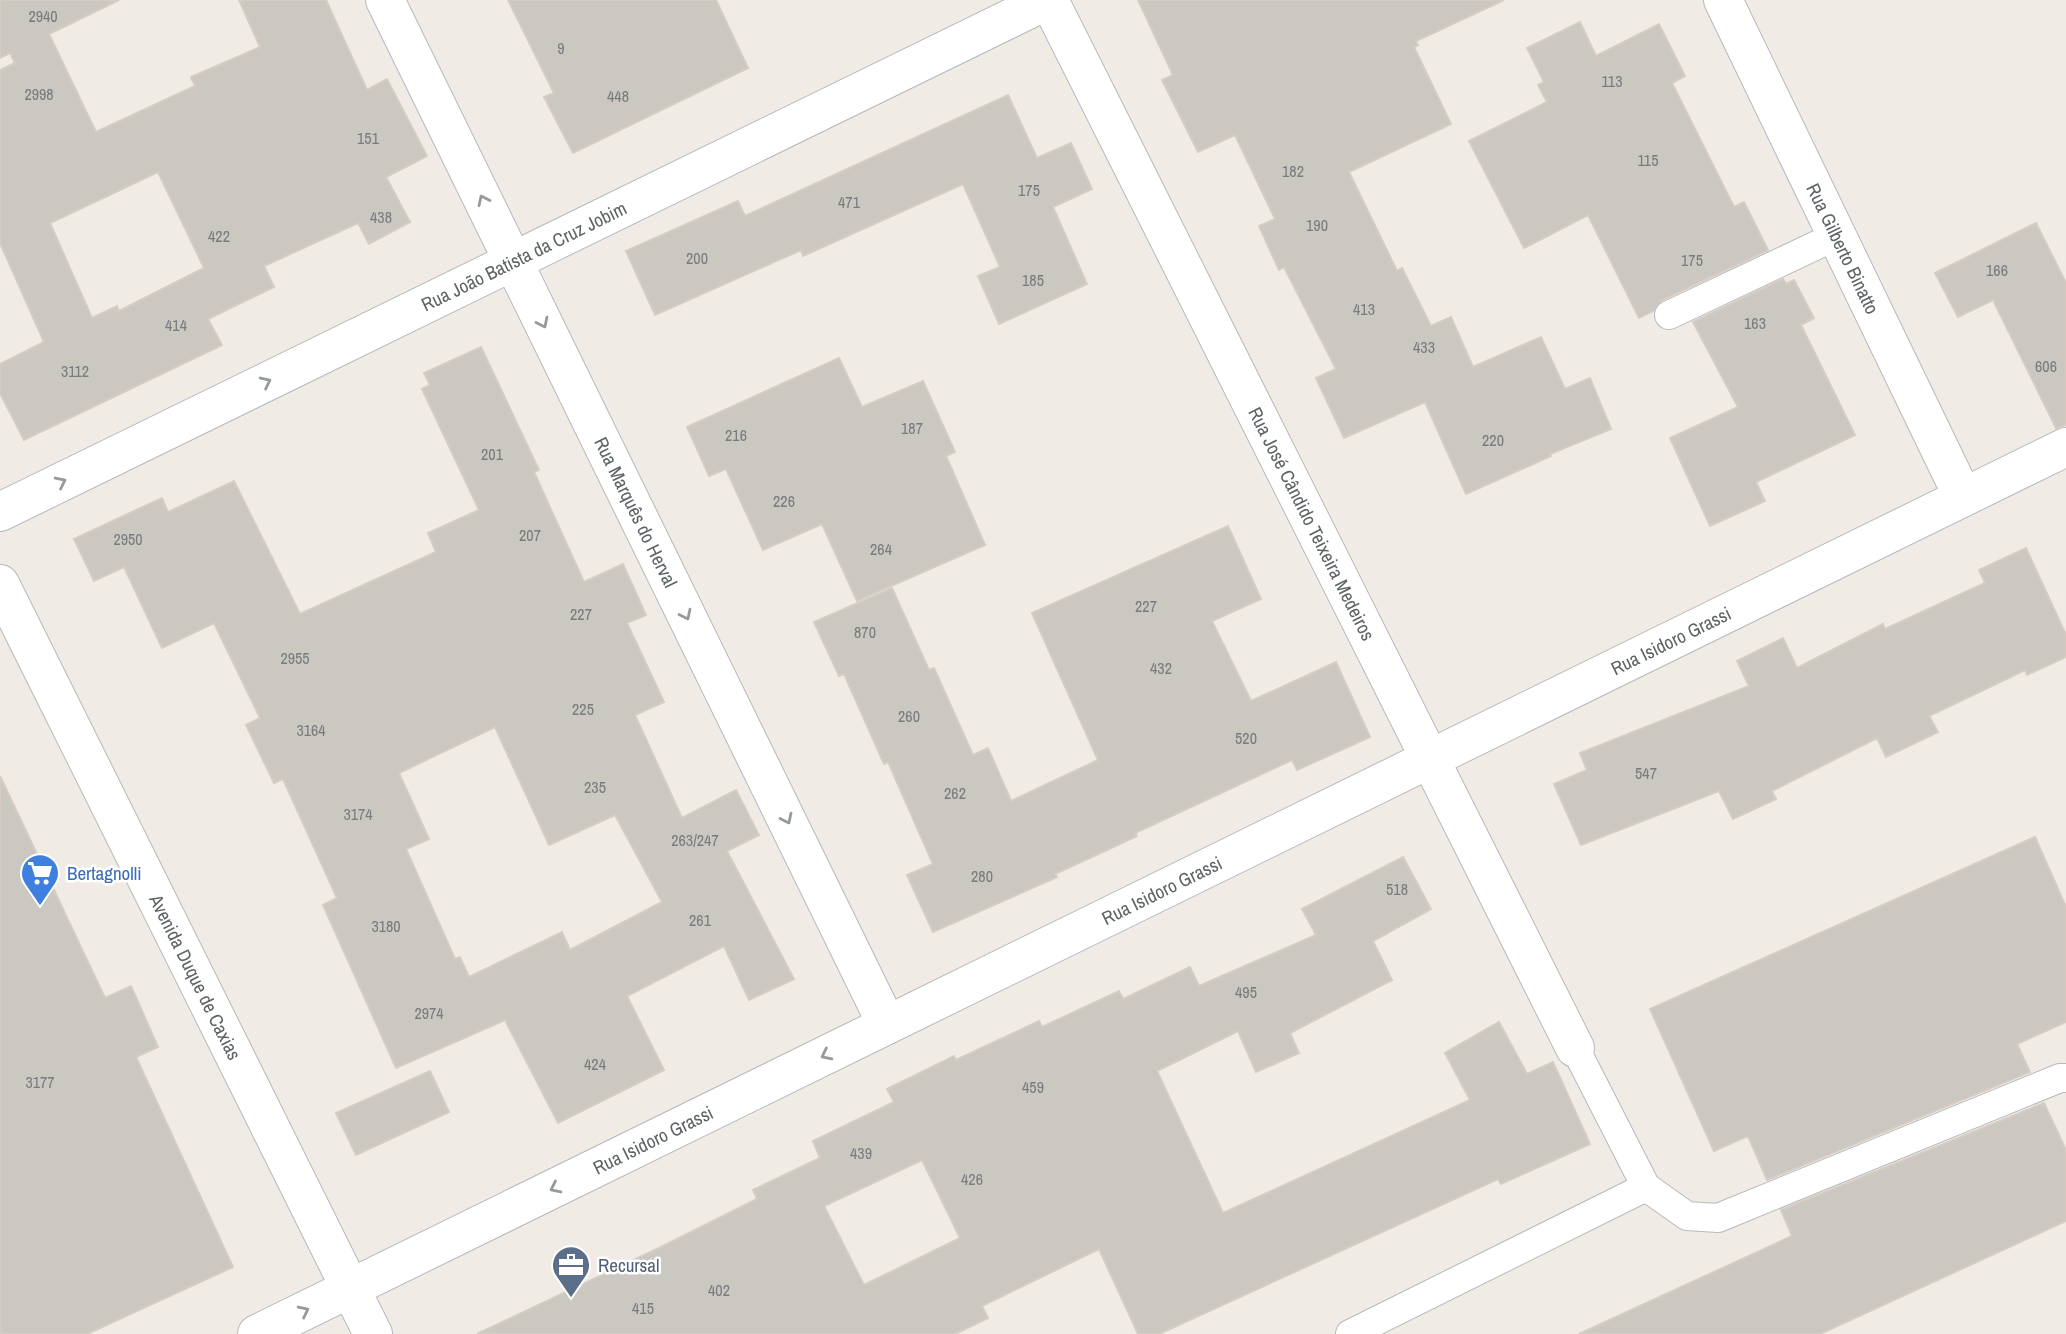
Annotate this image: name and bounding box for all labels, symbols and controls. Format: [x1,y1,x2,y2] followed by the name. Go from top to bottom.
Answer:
[28,5,58,27] house number: 2940
[557,37,565,59] house number: 9
[1602,70,1622,92] house number: 113
[24,83,54,105] house number: 2998
[607,85,629,107] house number: 448
[357,127,380,149] house number: 151
[1638,149,1658,171] house number: 115
[1282,160,1304,182] house number: 182
[1018,179,1040,201] house number: 175
[1800,179,1886,318] street label: Rua Gilberto Binatto
[838,191,861,213] house number: 471
[417,195,631,317] street label: Rua João Batista da Cruz Jobim
[477,195,491,207] one-way arrow
[370,206,392,228] house number: 438
[1306,214,1328,236] house number: 190
[208,225,230,247] house number: 422
[686,247,708,269] house number: 200
[1681,249,1703,271] house number: 175
[1986,259,2008,281] house number: 166
[1022,269,1044,291] house number: 185
[1353,298,1375,320] house number: 413
[1744,312,1766,334] house number: 163
[165,314,187,336] house number: 414
[535,316,549,328] one-way arrow
[1413,336,1435,358] house number: 433
[2035,355,2057,377] house number: 606
[61,360,89,382] house number: 3112
[259,376,271,390] one-way arrow
[1242,403,1381,645] street label: Rua José Cândido Teixeira Medeiros
[901,417,923,439] house number: 187
[725,424,747,446] house number: 216
[1482,429,1504,451] house number: 220
[588,432,684,592] street label: Rua Marquês do Herval
[481,443,504,465] house number: 201
[54,476,66,490] one-way arrow
[773,490,795,512] house number: 226
[519,524,541,546] house number: 207
[113,528,143,550] house number: 2950
[870,538,892,560] house number: 264
[1135,595,1157,617] house number: 227
[1606,600,1735,681] street label: Rua Isidoro Grassi
[570,603,592,625] house number: 227
[678,608,692,620] one-way arrow
[854,621,876,643] house number: 870
[280,647,310,669] house number: 2955
[1150,657,1172,679] house number: 432
[572,698,594,720] house number: 225
[898,705,920,727] house number: 260
[296,719,326,741] house number: 3164
[1235,727,1257,749] house number: 520
[1635,762,1657,784] house number: 547
[584,776,606,798] house number: 235
[944,782,966,804] house number: 262
[343,803,373,825] house number: 3174
[778,812,792,824] one-way arrow
[671,829,719,851] house number: 263/247
[1097,850,1226,931] street label: Rua Isidoro Grassi
[19,852,61,907] supermarket icon: Bertagnolli
[67,860,141,886] place label: Bertagnolli
[971,865,993,887] house number: 280
[1386,878,1408,900] house number: 518
[143,889,248,1064] street label: Avenida Duque de Caxias
[689,909,712,931] house number: 261
[371,915,401,937] house number: 3180
[1235,981,1257,1003] house number: 495
[414,1002,444,1024] house number: 2974
[821,1047,833,1061] one-way arrow
[584,1053,606,1075] house number: 424
[25,1071,55,1093] house number: 3177
[1022,1076,1044,1098] house number: 459
[588,1099,717,1180] street label: Rua Isidoro Grassi
[850,1142,872,1164] house number: 439
[961,1168,983,1190] house number: 426
[550,1179,562,1193] one-way arrow
[550,1244,592,1299] office icon: Recursal
[598,1252,659,1278] place label: Recursal
[708,1279,730,1301] house number: 402
[632,1297,654,1319] house number: 415
[297,1306,309,1320] one-way arrow

